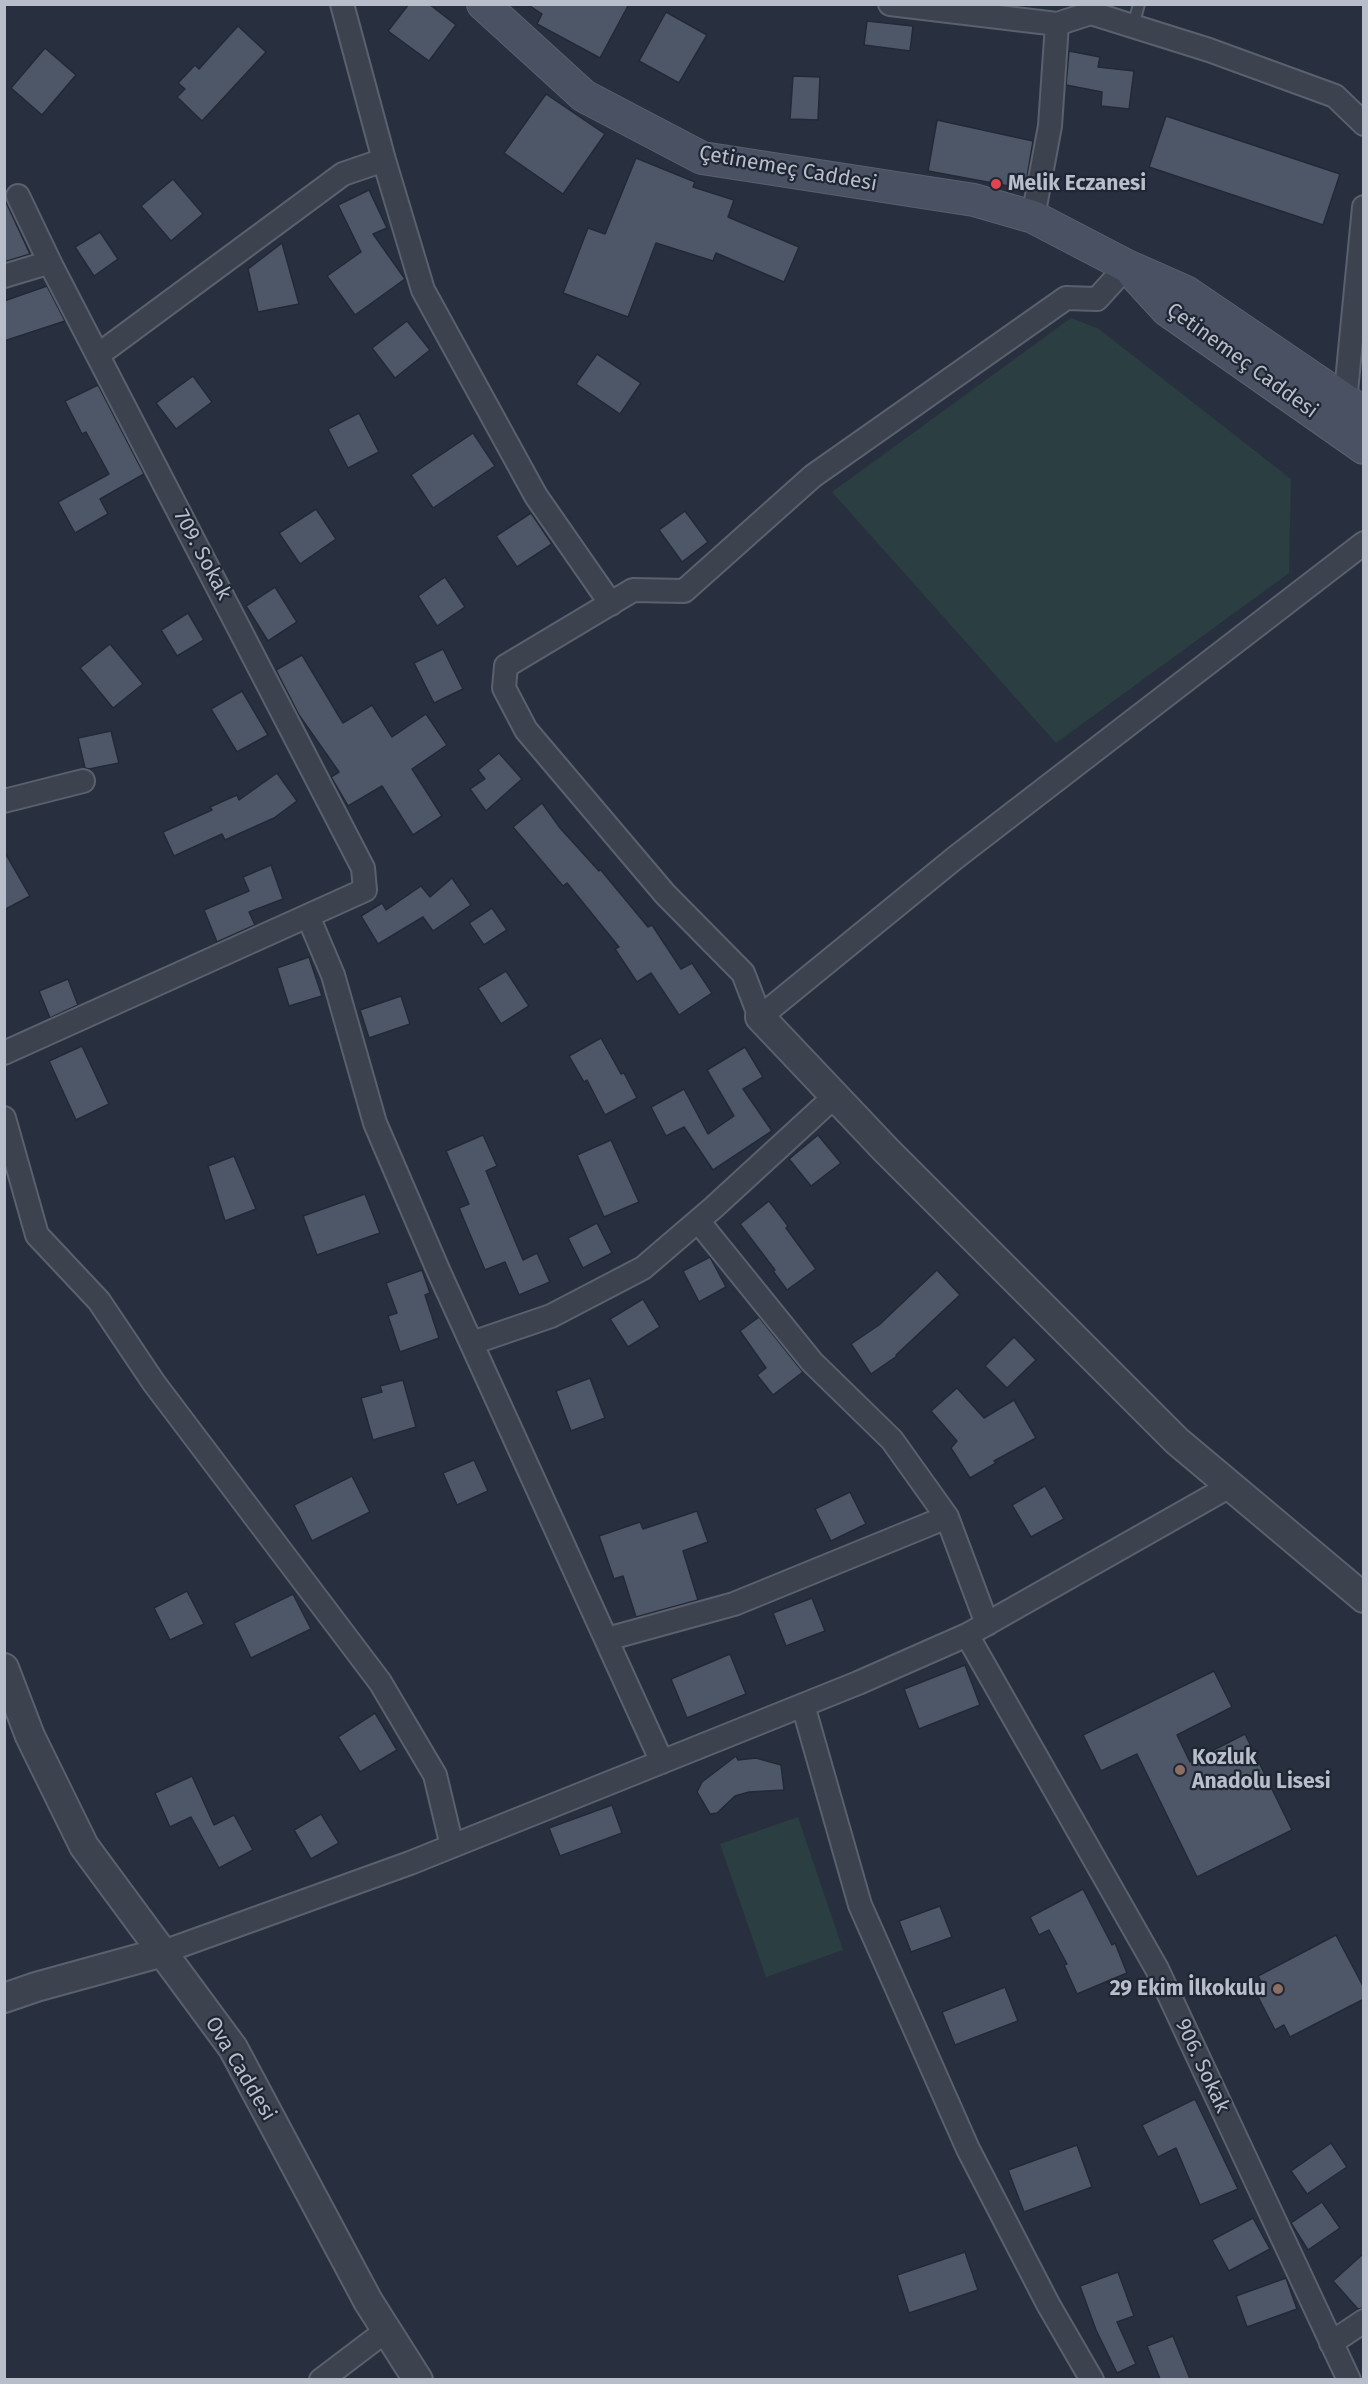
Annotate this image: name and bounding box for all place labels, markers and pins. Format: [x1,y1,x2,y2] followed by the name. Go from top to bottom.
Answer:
[1008,171,1146,197] place label: Melik Eczanesi
[989,177,1003,191] marker: Melik Eczanesi
[1192,1745,1331,1795] place label: Kozluk Anadolu Lisesi
[1173,1763,1187,1777] marker: Kozluk Anadolu Lisesi
[1110,1976,1266,2002] place label: 29 Ekim İlkokulu
[1271,1982,1285,1996] marker: 29 Ekim İlkokulu

